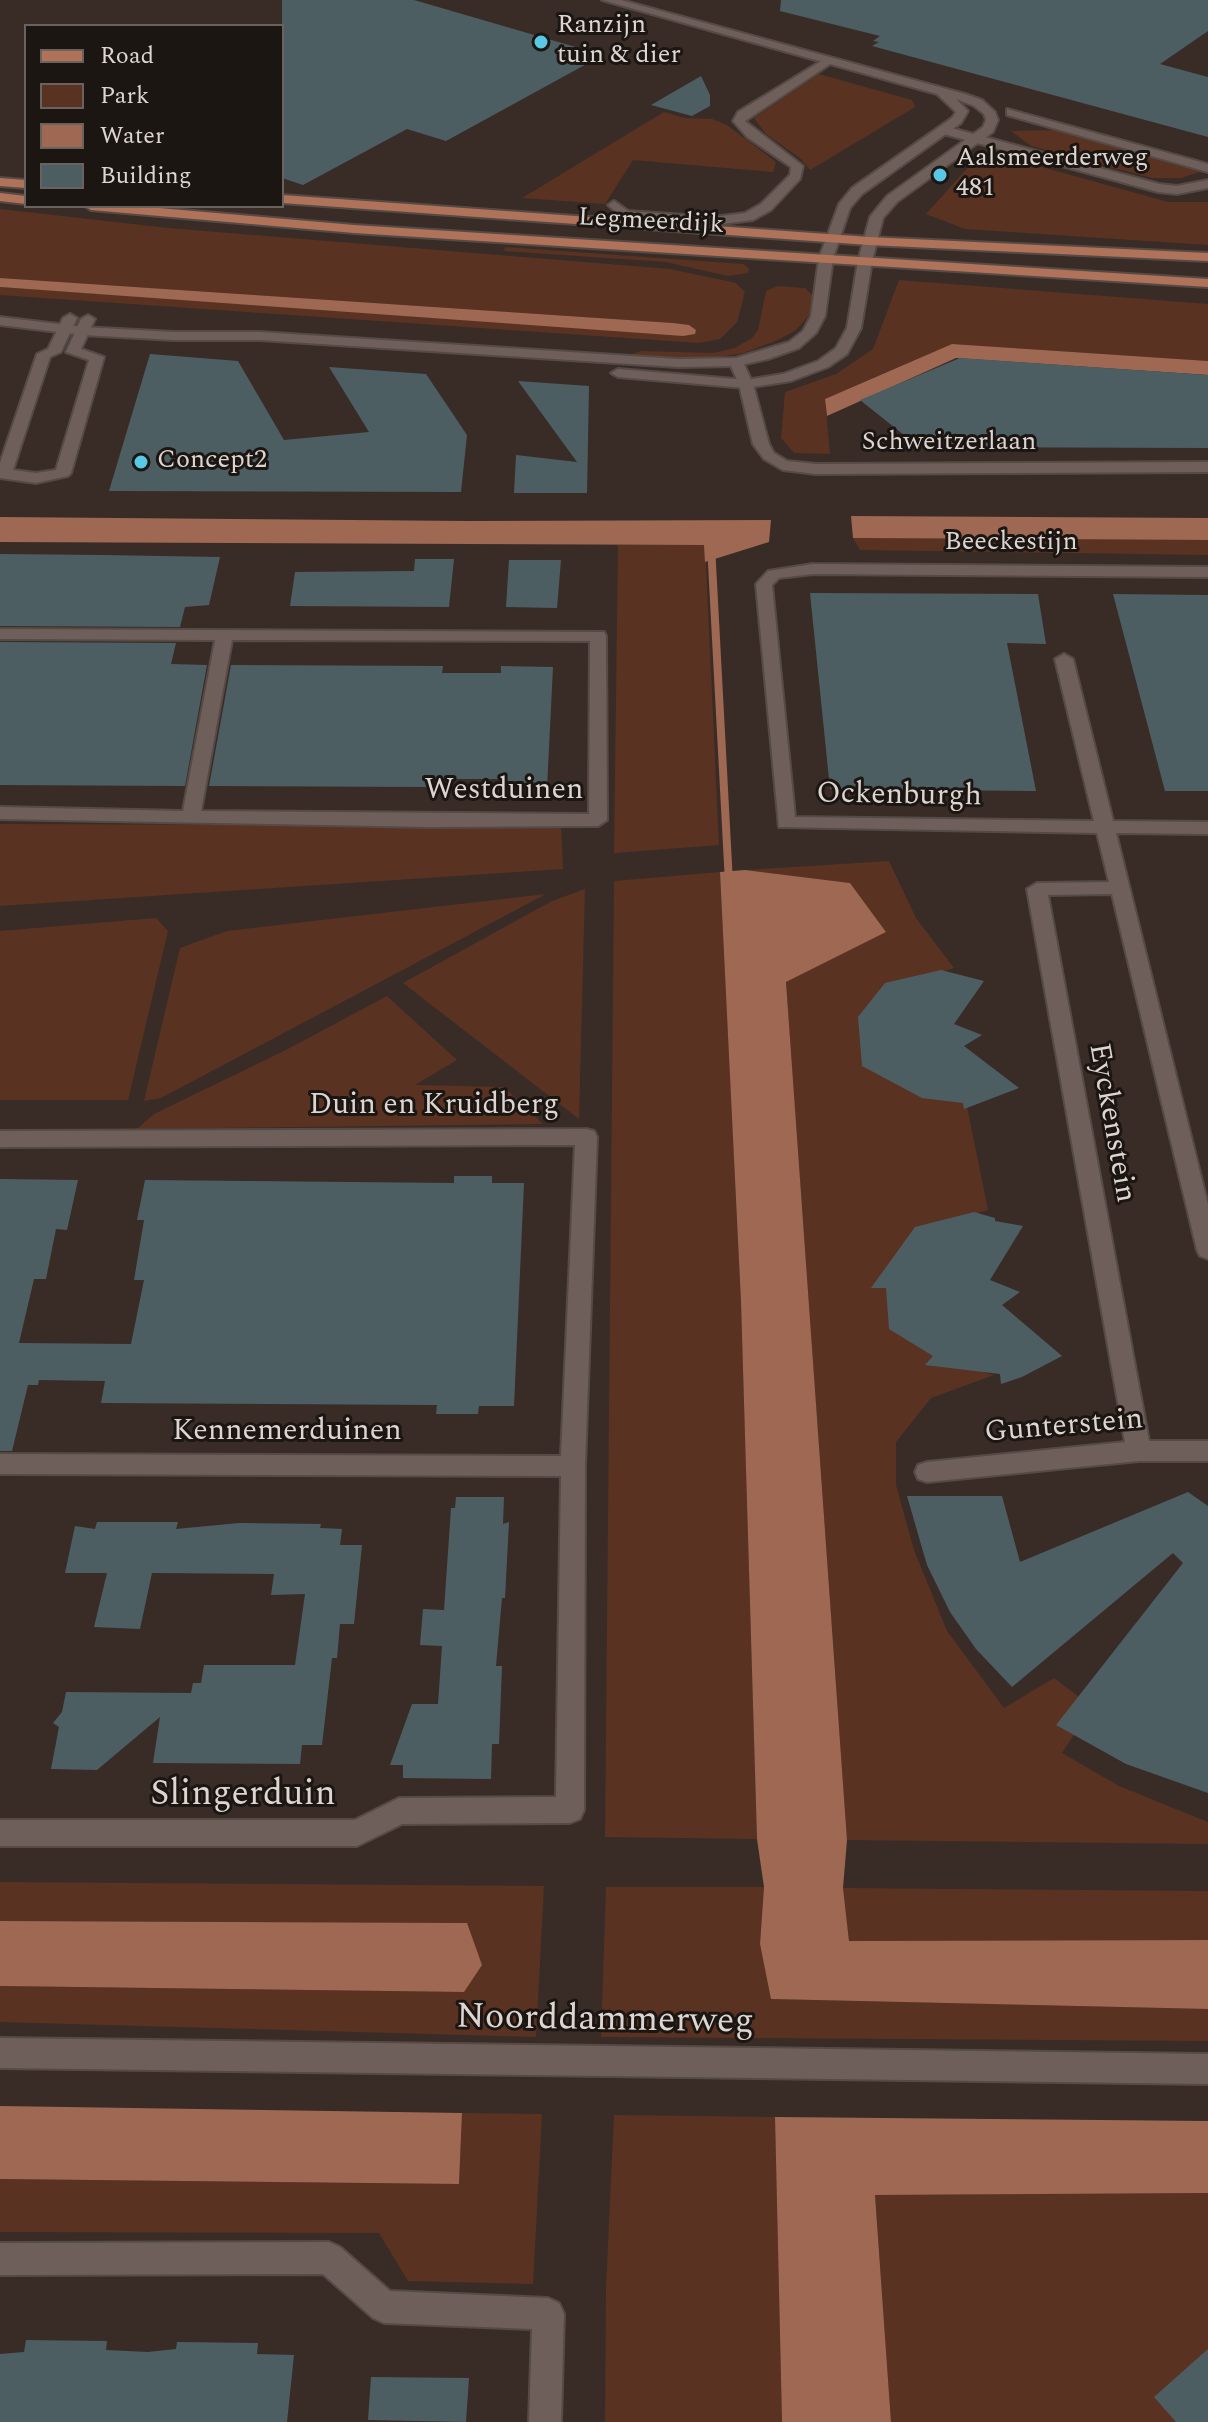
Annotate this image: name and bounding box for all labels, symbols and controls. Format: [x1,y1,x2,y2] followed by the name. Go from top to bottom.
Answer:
[557,11,681,72] place label: Ranzijn tuin & dier
[24,24,284,208] legend
[532,33,550,51] marker: Ranzijn tuin & dier
[100,38,154,74] text: Road
[100,78,150,114] text: Park
[100,118,164,154] text: Water
[956,144,1148,206] place label: Aalsmeerderweg 481
[100,158,192,194] text: Building
[931,166,949,184] marker: Aalsmeerderweg 481
[577,204,725,242] street label: Legmeerdijk
[862,428,1036,460] street label: Schweitzerlaan
[157,446,267,478] place label: Concept2
[132,453,150,471] marker: Concept2
[944,528,1078,560] street label: Beeckestijn
[424,774,584,810] street label: Westduinen
[816,778,982,816] street label: Ockenburgh
[1078,1041,1142,1205] street label: Eyckenstein
[309,1089,559,1125] street label: Duin en Kruidberg
[983,1403,1145,1453] street label: Gunterstein
[172,1415,402,1451] street label: Kennemerduinen
[150,1775,336,1819] street label: Slingerduin
[456,1998,754,2046] street label: Noorddammerweg

